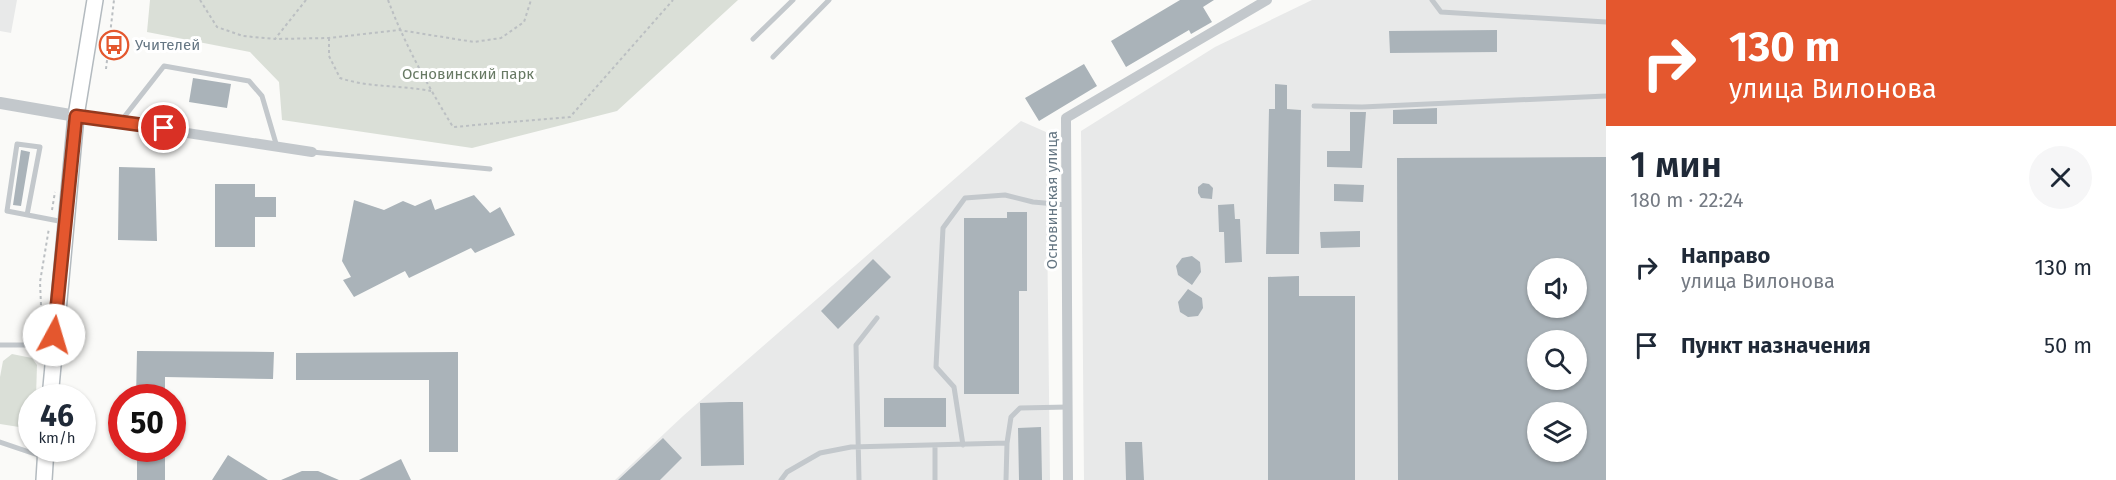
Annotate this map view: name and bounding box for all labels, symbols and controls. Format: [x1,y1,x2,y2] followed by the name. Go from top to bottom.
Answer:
[1729,22,1840,72] text: 130 m
[1630,24,1708,102] icon: right
[98,29,130,61] bus stop icon: Учителей
[135,36,200,54] place label: Учителей
[402,65,534,83] park label: Основинский парк
[1729,73,1937,105] text: улица Вилонова
[138,102,189,153] pin
[147,111,180,144] icon: arrive
[1043,131,1061,269] street label: Основинская улица
[1630,143,1722,187] text: 1 мин
[2029,146,2092,209] button: close
[1630,188,1743,212] text: 180 m · 22:24
[1681,242,1770,269] text: Направо
[1630,251,1663,284] icon: right
[2035,254,2092,281] text: 130 m
[1527,258,1587,462] map controls
[1527,258,1587,318] button: sound
[1681,269,1835,293] text: улица Вилонова
[22,303,86,367] position arrow
[1630,329,1663,362] icon: arrive
[1527,330,1587,390] button: search
[1681,332,1871,359] text: Пункт назначения
[2044,332,2092,359] text: 50 m
[108,384,186,462] speed limit sign: 50
[40,398,74,434] text: 46
[1527,402,1587,462] button: layers
[38,429,76,447] text: km/h

